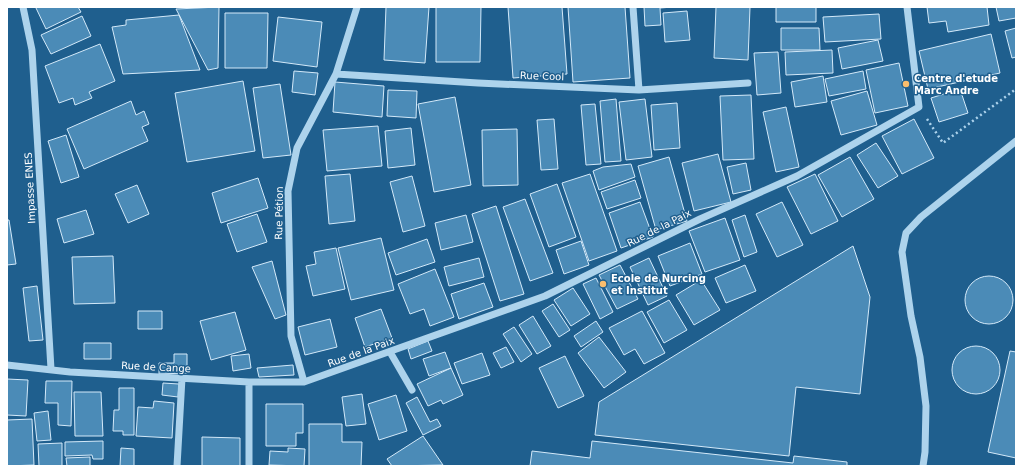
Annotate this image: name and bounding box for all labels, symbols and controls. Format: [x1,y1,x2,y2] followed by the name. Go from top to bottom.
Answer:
[520,70,564,82] street label: Rue Cool
[914,73,998,96] place label: Centre d'etude Marc Andre
[901,79,911,89] marker: Centre d'etude Marc Andre
[23,152,37,224] street label: Impasse ENES
[273,186,285,240] street label: Rue Pétion
[625,207,693,249] street label: Rue de la Paix
[611,273,706,296] place label: Ecole de Nurcing et Institut
[598,279,608,289] marker: Ecole de Nurcing et Institut
[326,335,396,369] street label: Rue de la Paix
[121,360,191,374] street label: Rue de Cange

